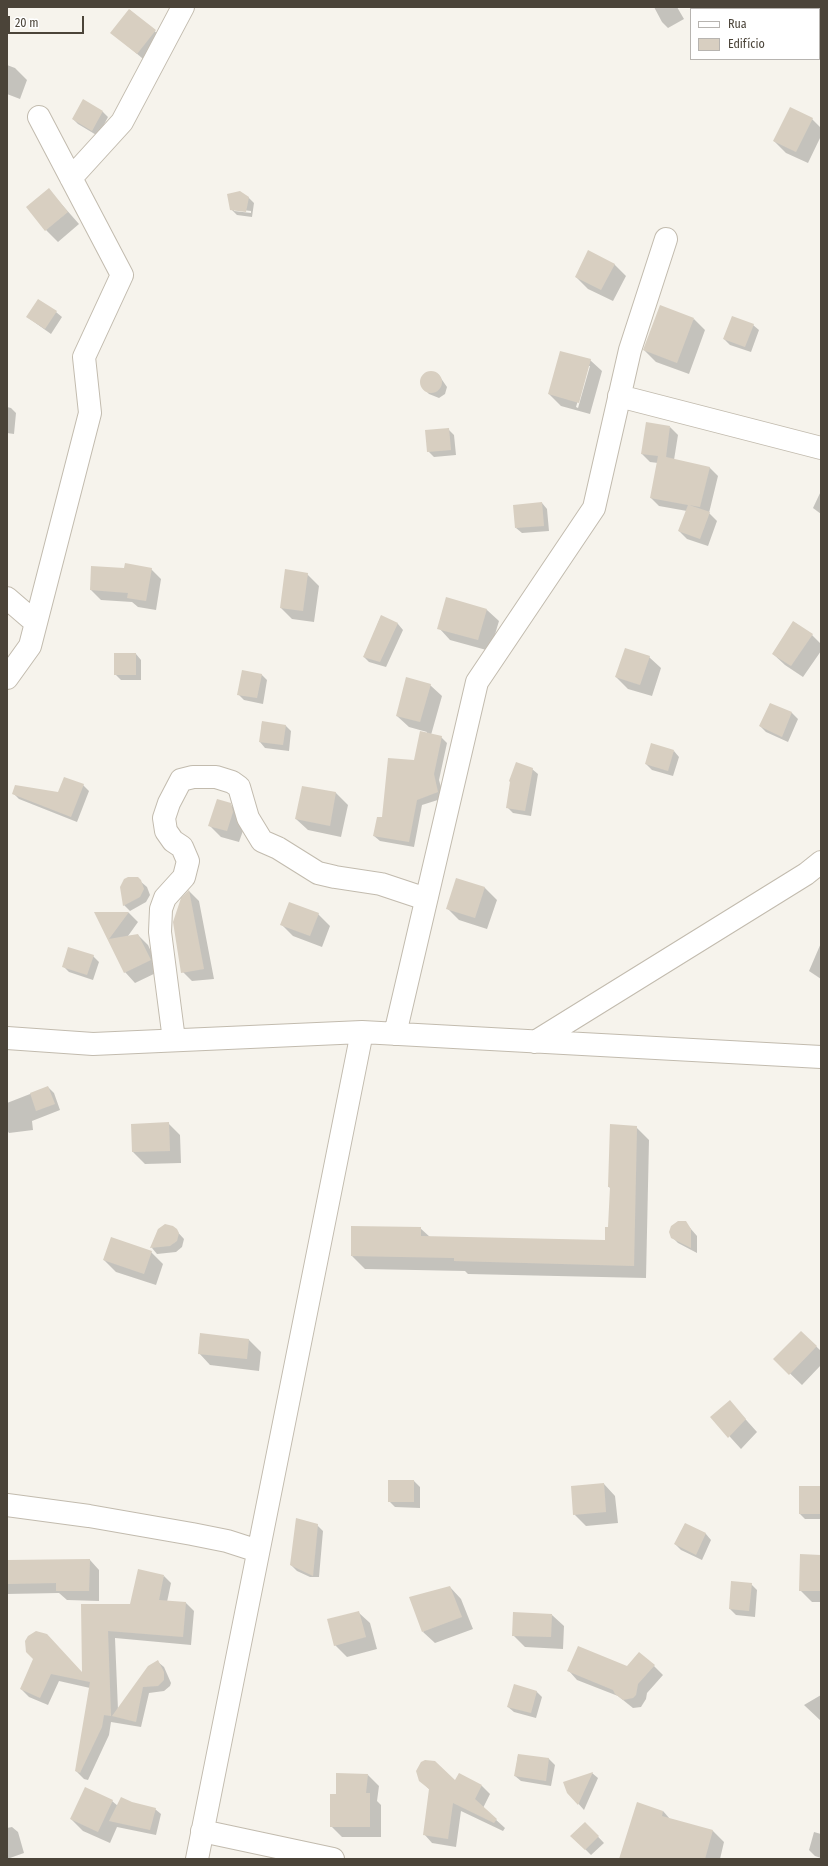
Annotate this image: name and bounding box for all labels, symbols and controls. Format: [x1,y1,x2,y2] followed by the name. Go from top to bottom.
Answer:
[10,8,86,34] scale bar
[690,8,820,60] legend
[15,16,39,30] text: 20 m
[728,17,747,31] text: Rua
[728,37,765,51] text: Edifício

